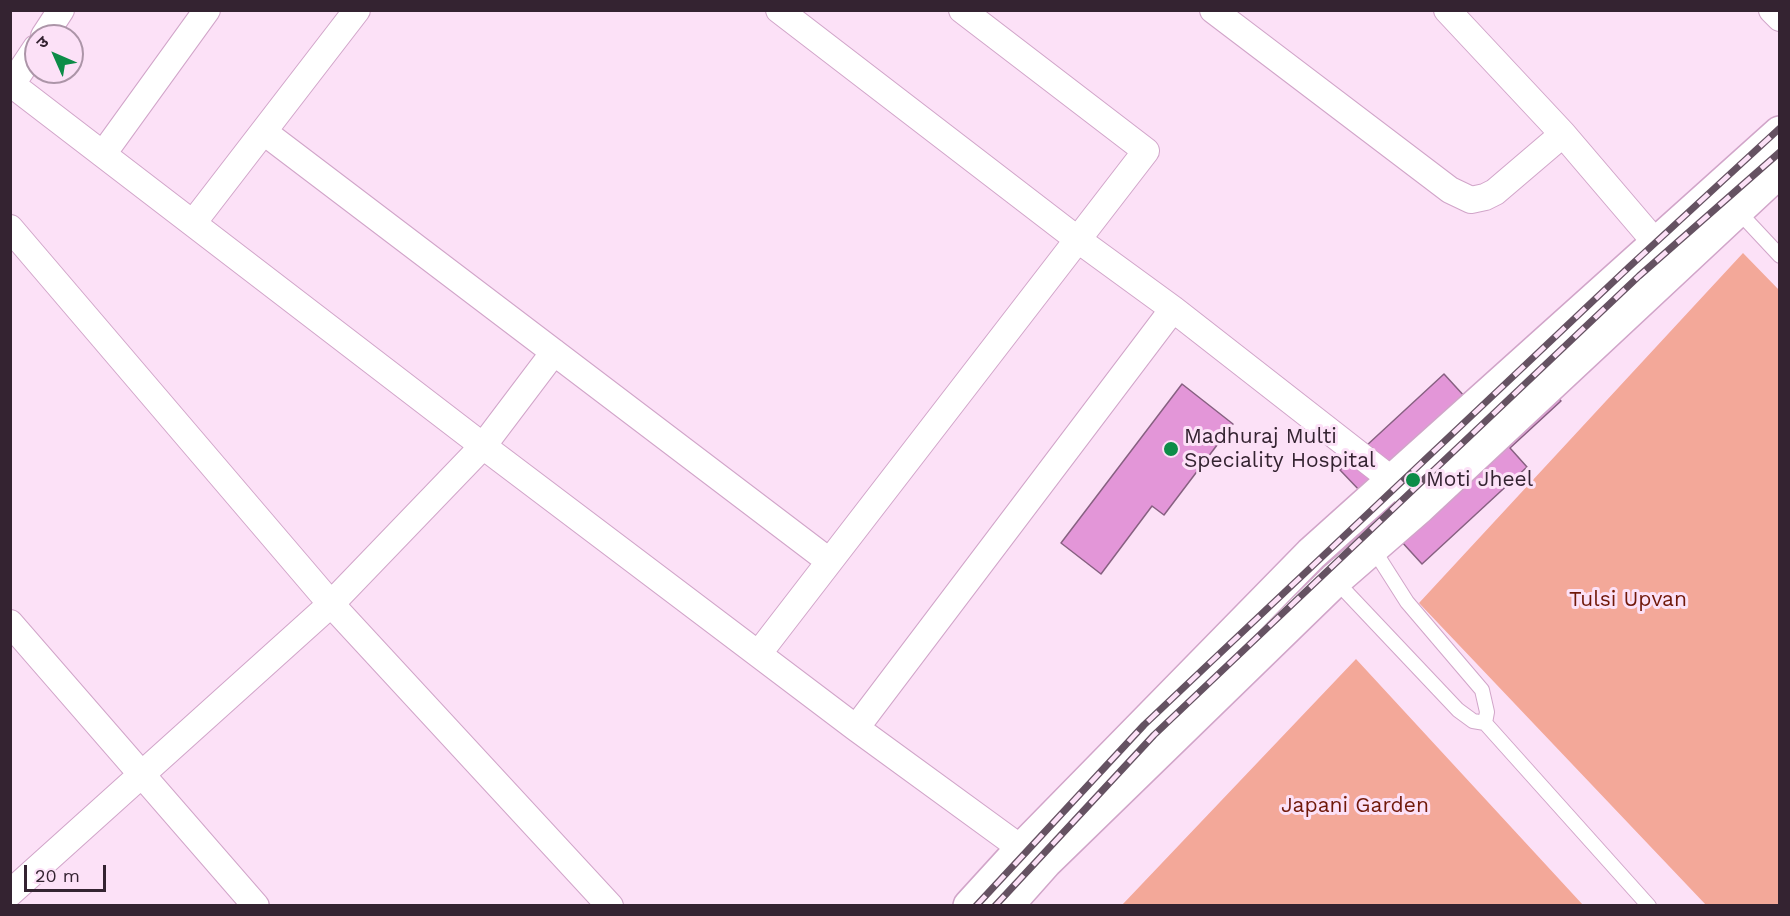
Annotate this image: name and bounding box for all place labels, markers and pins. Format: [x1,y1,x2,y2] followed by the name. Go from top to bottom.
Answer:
[1184,424,1375,474] place label: Madhuraj Multi Speciality Hospital
[1162,440,1180,458] marker: Madhuraj Multi Speciality Hospital
[1426,467,1533,493] place label: Moti Jheel
[1404,471,1422,489] marker: Moti Jheel

